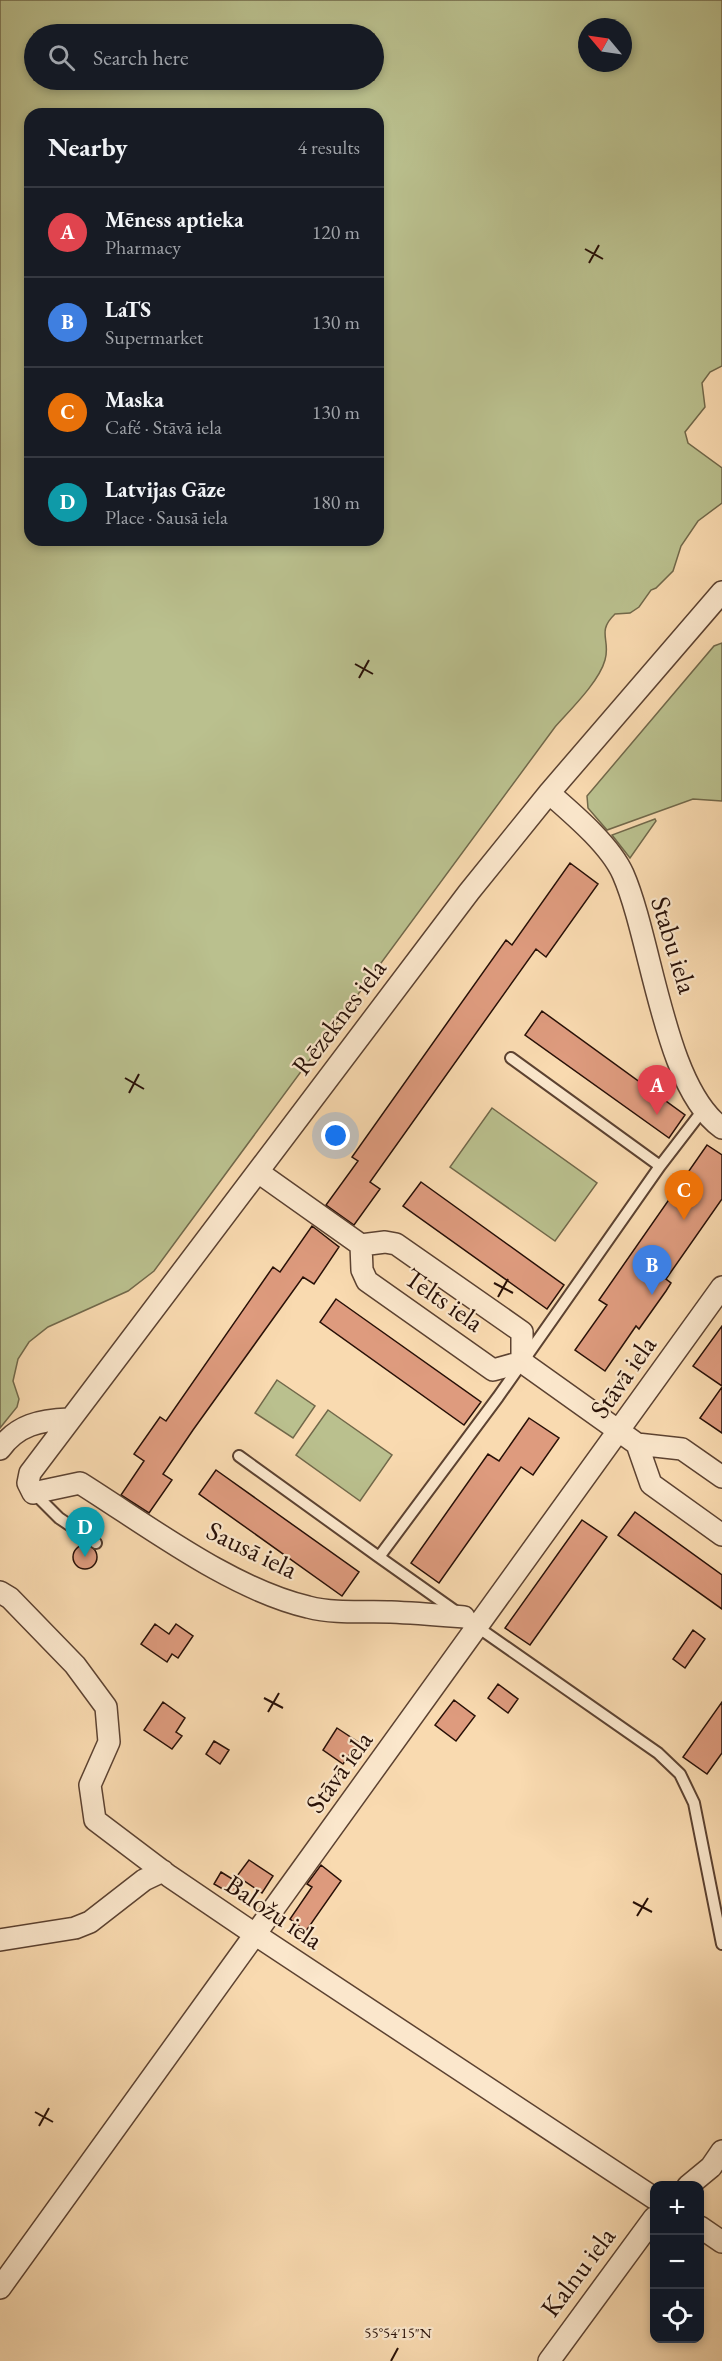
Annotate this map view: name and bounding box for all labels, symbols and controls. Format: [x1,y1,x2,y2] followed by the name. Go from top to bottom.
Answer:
[578,18,632,72] north arrow
[24,24,384,90] search box
[45,41,78,74] icon: search
[93,43,188,72] text: Search here
[48,130,128,164] text: Nearby
[297,134,360,160] text: 4 results
[105,205,244,234] text: Mēness aptieka
[60,219,75,245] text: A
[312,219,360,245] text: 120 m
[105,234,181,260] text: Pharmacy
[105,295,151,324] text: LaTS
[61,309,74,335] text: B
[312,309,360,335] text: 130 m
[105,324,203,350] text: Supermarket
[105,385,164,414] text: Maska
[60,399,75,425] text: C
[312,399,360,425] text: 130 m
[105,414,222,440] text: Café · Stāvā iela
[105,475,225,504] text: Latvijas Gāze
[60,489,75,515] text: D
[312,489,360,515] text: 180 m
[105,504,228,530] text: Place · Sausā iela
[643,892,706,998] street label: Stabu iela
[284,952,394,1082] street label: Rēzeknes iela
[638,1066,676,1115] pin: A
[321,1121,350,1150] your location
[664,1170,704,1220] pin: C
[632,1246,672,1295] pin: B
[398,1260,491,1340] street label: Telts iela
[582,1328,664,1425] street label: Stāvā iela
[66,1508,104,1557] pin: D
[201,1513,304,1587] street label: Sausā iela
[297,1724,380,1820] street label: Stāvā iela
[219,1866,330,1957] street label: Baložu iela
[650,2181,704,2343] map controls
[650,2181,704,2235] button: +
[532,2219,623,2324] street label: Kalnu iela
[650,2235,704,2289] button: −
[650,2289,704,2343] button: locate
[364,2323,432,2342] text: 55°54'15"N

